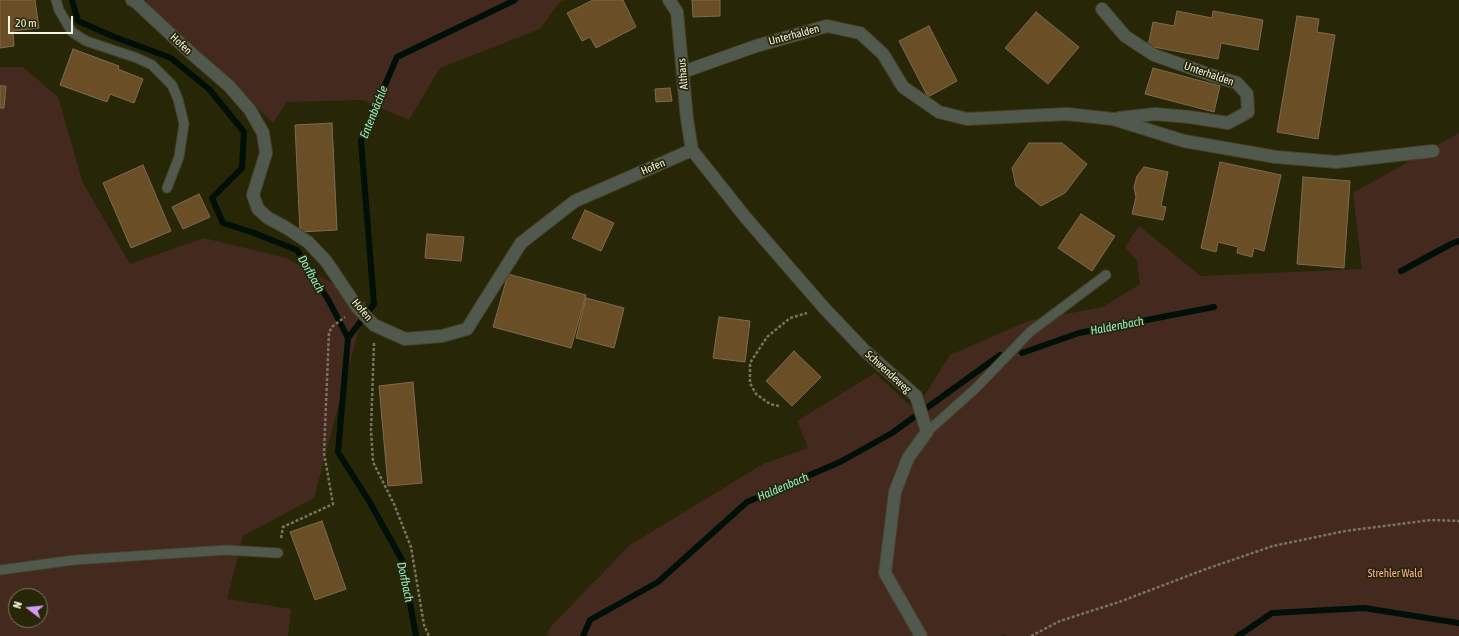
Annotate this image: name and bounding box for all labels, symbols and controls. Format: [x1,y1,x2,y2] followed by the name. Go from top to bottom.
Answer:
[10,8,75,34] scale bar
[15,16,37,30] text: 20 m
[767,22,821,48] street label: Unterhalden
[167,31,195,57] street label: Hofen
[675,58,691,90] street label: Althaus
[1182,59,1236,89] street label: Unterhalden
[357,84,391,140] water label: Entenbächle
[639,156,667,178] street label: Hofen
[295,253,327,295] water label: Dorfbach
[349,296,375,324] street label: Hofen
[1089,314,1145,338] water label: Haldenbach
[862,348,914,396] street label: Schwendeweg
[755,470,811,504] water label: Haldenbach
[394,561,416,603] water label: Dorfbach
[1368,567,1422,581] park label: Strehler Wald
[8,588,48,628] north arrow
[11,600,24,610] text: N

